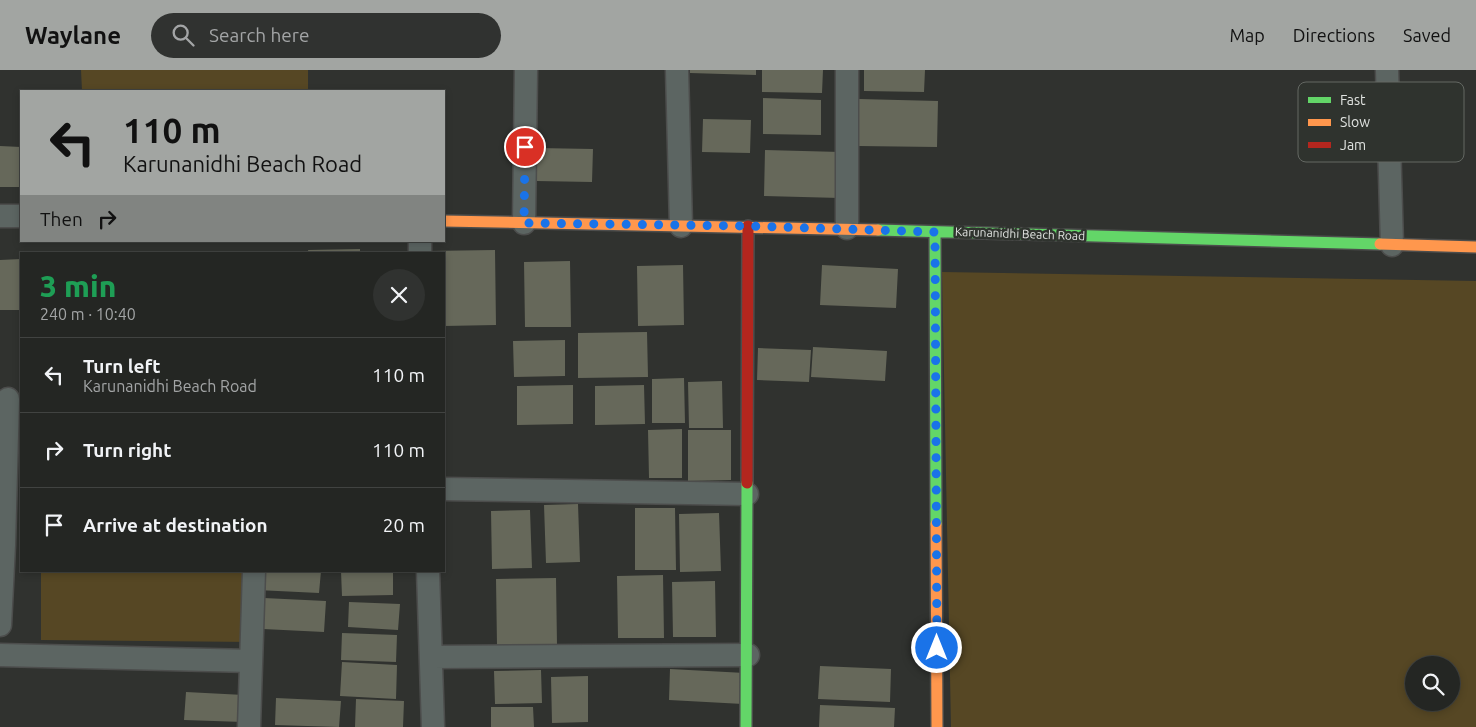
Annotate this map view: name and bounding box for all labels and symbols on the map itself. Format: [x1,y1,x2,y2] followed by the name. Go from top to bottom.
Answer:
[1298,82,1464,162] legend
[1340,92,1366,108] text: Fast
[1340,114,1370,130] text: Slow
[504,126,546,168] pin
[1340,137,1366,153] text: Jam
[955,225,1085,242] street label: Karunanidhi Beach Road
[910,621,962,673] position arrow

